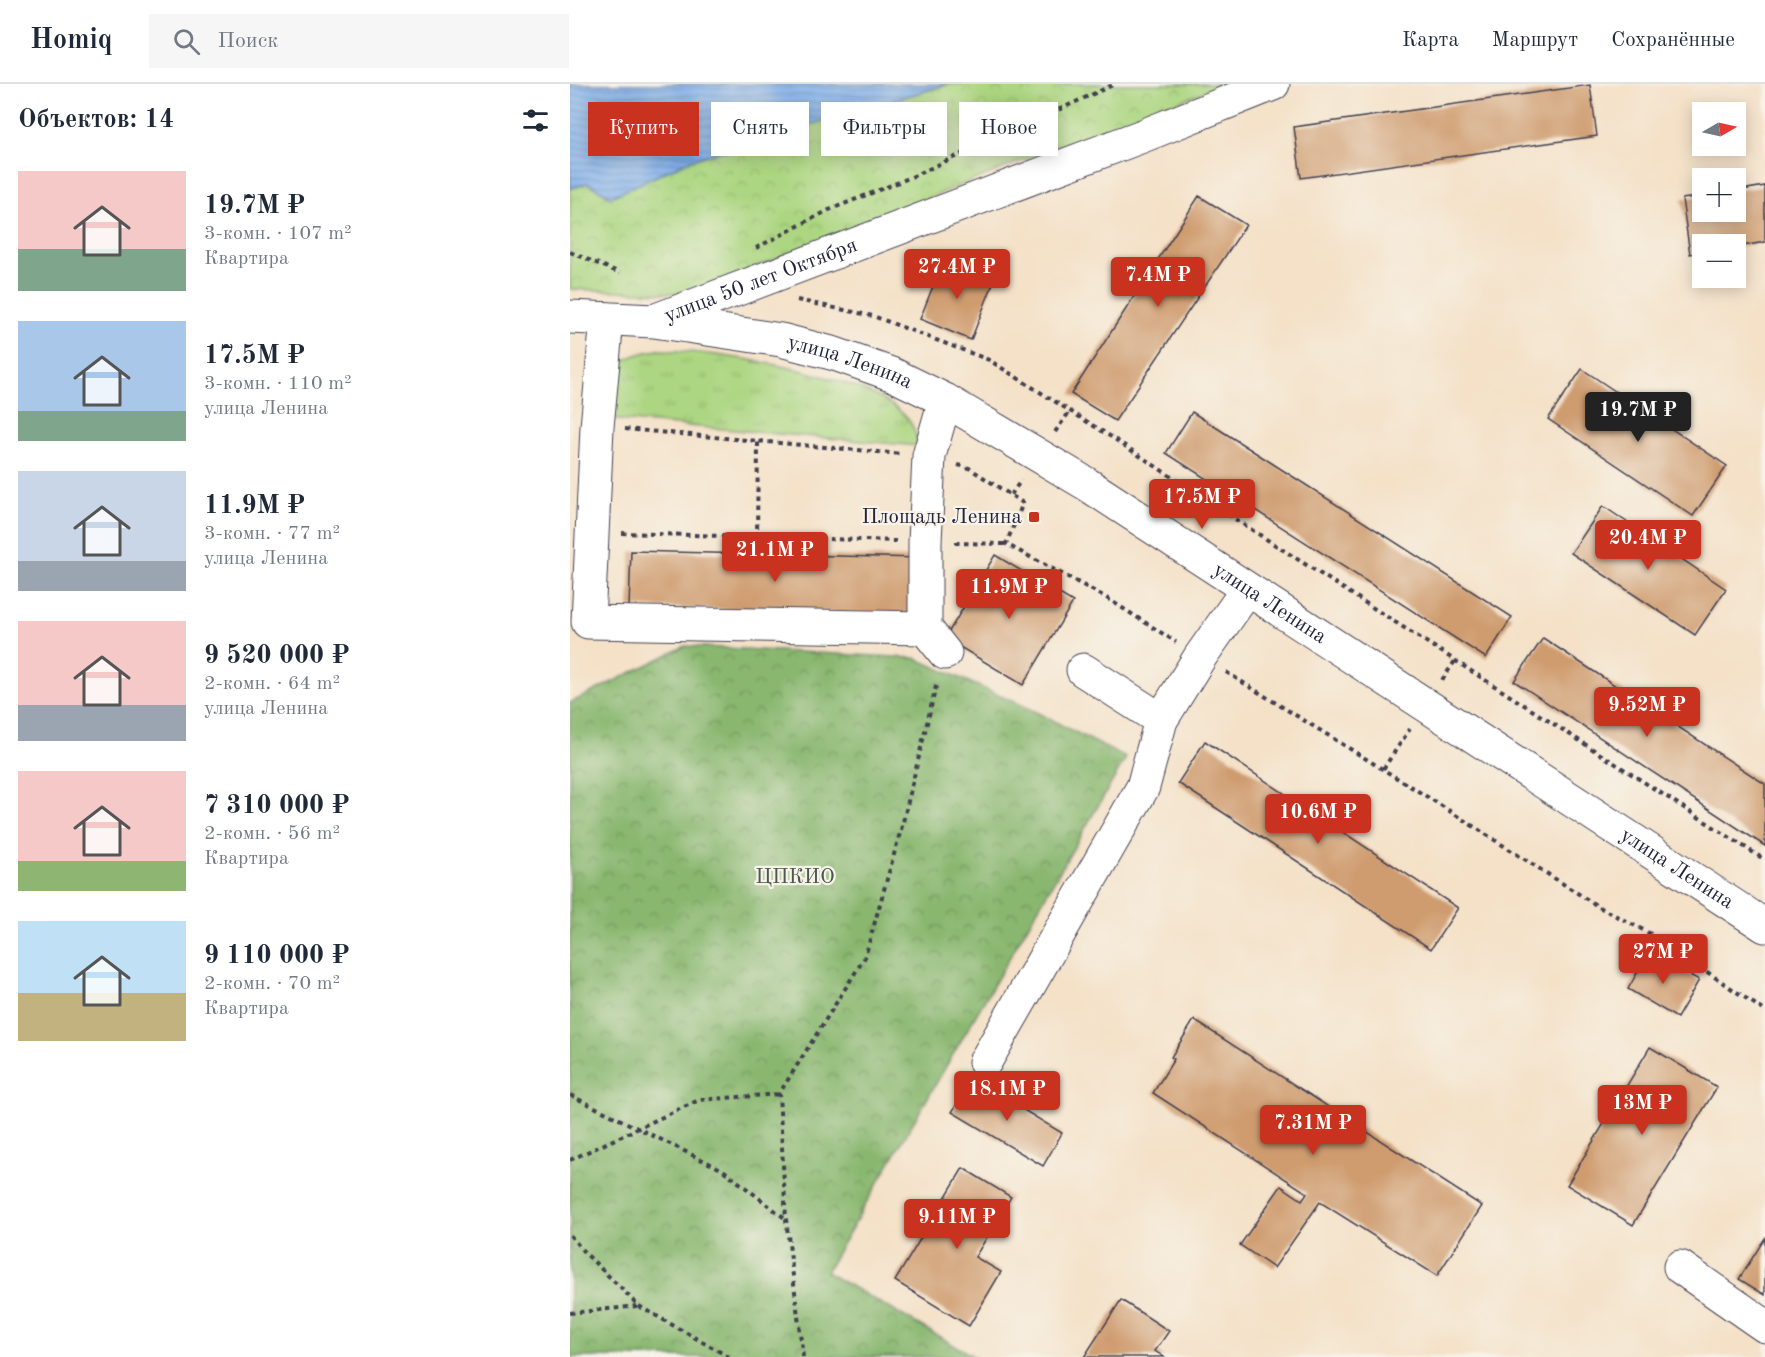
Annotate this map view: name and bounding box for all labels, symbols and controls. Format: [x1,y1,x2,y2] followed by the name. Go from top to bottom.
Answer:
[149,14,569,68] search box
[170,25,203,58] icon: search
[30,27,113,55] text: Homiq
[218,30,278,52] text: Поиск
[1402,30,1459,51] text: Карта
[1492,30,1578,51] text: Маршрут
[1611,30,1735,51] text: Сохранённые
[588,102,699,156] chip: Купить
[711,102,809,156] chip: Снять
[821,102,947,156] chip: Фильтры
[959,102,1058,156] chip: Новое
[1692,102,1746,156] north arrow
[1692,102,1746,288] map controls
[519,104,552,137] icon: filters
[18,107,174,133] text: Объектов: 14
[1692,168,1746,222] button: +
[204,193,305,219] text: 19.7M ₽
[66,195,138,267] icon: home
[204,224,352,244] text: 3-комн. · 107 m²
[661,234,860,326] street label: улица 50 лет Октября
[1692,234,1746,288] button: −
[204,249,289,269] text: Квартира
[902,249,1012,300] pin: 27.4M ₽
[1109,257,1207,308] pin: 7.4M ₽
[918,258,996,278] text: 27.4M ₽
[1125,266,1191,286] text: 7.4M ₽
[785,332,916,393] street label: улица Ленина
[204,343,305,369] text: 17.5M ₽
[66,345,138,417] icon: home
[204,374,352,394] text: 3-комн. · 110 m²
[1583,392,1693,443] pin: 19.7M ₽
[204,399,328,419] text: улица Ленина
[1599,401,1677,421] text: 19.7M ₽
[1147,479,1257,530] pin: 17.5M ₽
[1163,488,1241,508] text: 17.5M ₽
[204,493,305,519] text: 11.9M ₽
[66,495,138,567] icon: home
[861,507,1022,528] place label: Площадь Ленина
[1027,510,1041,524] marker: Площадь Ленина
[1593,520,1703,571] pin: 20.4M ₽
[204,524,340,544] text: 3-комн. · 77 m²
[1609,529,1687,549] text: 20.4M ₽
[720,532,830,583] pin: 21.1M ₽
[736,541,814,561] text: 21.1M ₽
[204,549,328,569] text: улица Ленина
[1209,559,1330,648] street label: улица Ленина
[954,569,1064,620] pin: 11.9M ₽
[970,578,1048,598] text: 11.9M ₽
[204,643,350,669] text: 9 520 000 ₽
[66,645,138,717] icon: home
[204,674,340,694] text: 2-комн. · 64 m²
[1592,687,1702,738] pin: 9.52M ₽
[1608,696,1686,716] text: 9.52M ₽
[204,699,328,719] text: улица Ленина
[204,793,350,819] text: 7 310 000 ₽
[1263,794,1373,845] pin: 10.6M ₽
[66,795,138,867] icon: home
[1279,803,1357,823] text: 10.6M ₽
[204,824,340,844] text: 2-комн. · 56 m²
[1617,824,1737,913] street label: улица Ленина
[204,849,289,869] text: Квартира
[755,867,835,888] park label: ЦПКИО
[1621,934,1705,985] pin: 27M ₽
[204,943,350,969] text: 9 110 000 ₽
[1633,943,1693,963] text: 27M ₽
[66,945,138,1017] icon: home
[204,974,340,994] text: 2-комн. · 70 m²
[204,999,289,1019] text: Квартира
[952,1071,1062,1122] pin: 18.1M ₽
[968,1080,1046,1100] text: 18.1M ₽
[1600,1085,1684,1136] pin: 13M ₽
[1612,1094,1672,1114] text: 13M ₽
[1258,1105,1368,1156] pin: 7.31M ₽
[1274,1114,1352,1134] text: 7.31M ₽
[902,1199,1012,1250] pin: 9.11M ₽
[918,1208,996,1228] text: 9.11M ₽

